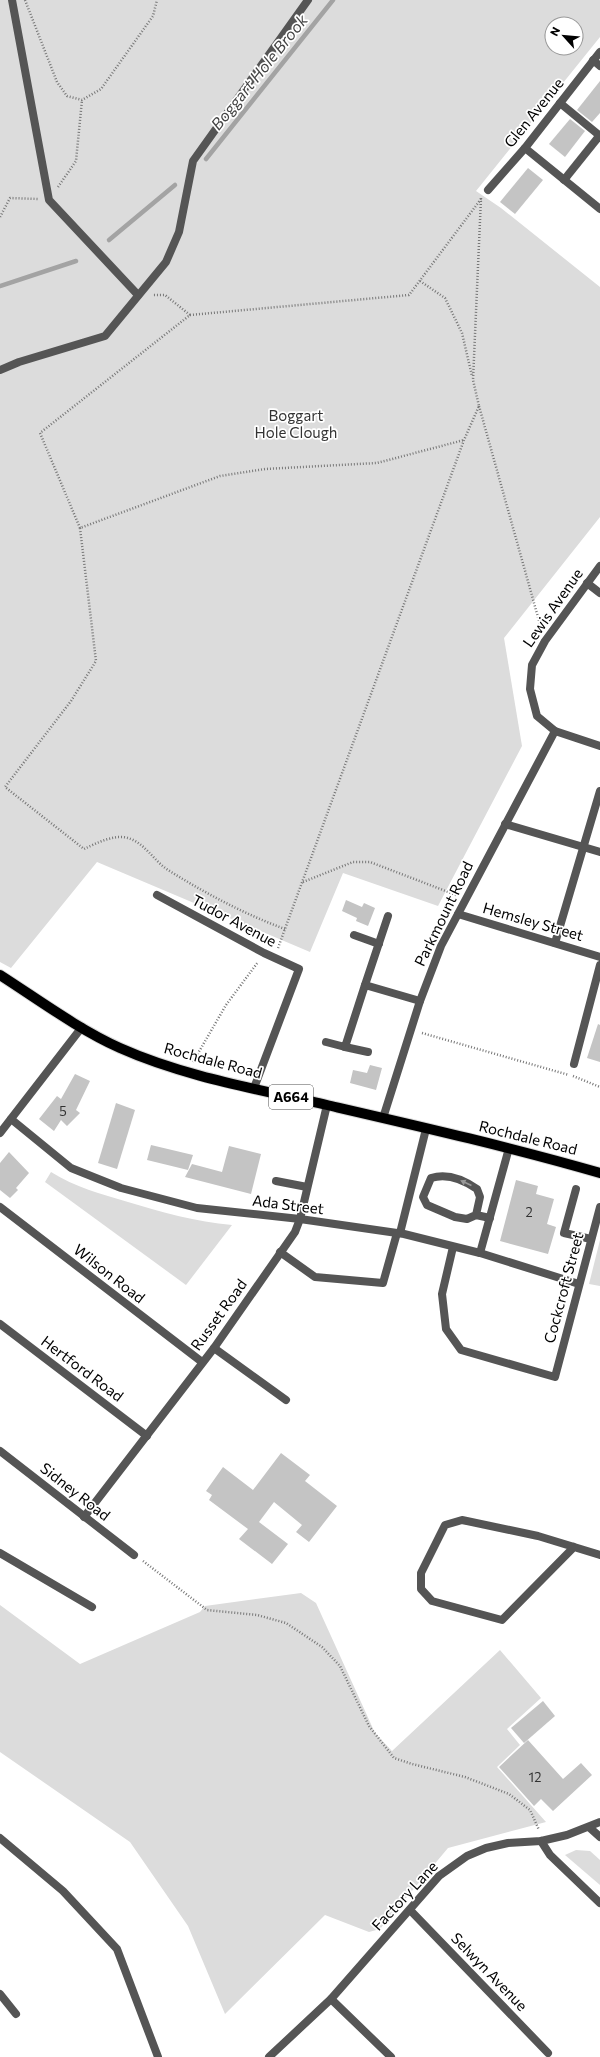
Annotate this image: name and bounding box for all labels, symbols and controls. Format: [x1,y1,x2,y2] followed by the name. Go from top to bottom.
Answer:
[206,10,311,133] water label: Boggart Hole Brook
[544,16,584,56] north arrow
[547,25,562,38] text: N
[500,74,567,151] street label: Glen Avenue
[255,406,337,441] park label: Boggart Hole Clough
[518,565,586,650] street label: Lewis Avenue
[410,858,476,969] street label: Parkmount Road
[189,890,280,950] street label: Tudor Avenue
[481,898,586,944] street label: Hemsley Street
[162,1038,264,1082] street label: Rochdale Road
[269,1085,313,1109] road number: A664
[59,1103,67,1119] house number: 5
[477,1116,579,1158] street label: Rochdale Road
[461,1180,472,1186] one-way arrow
[251,1191,325,1217] street label: Ada Street
[525,1204,533,1220] house number: 2
[540,1230,586,1345] street label: Cockcroft Street
[70,1240,149,1307] street label: Wilson Road
[186,1275,250,1354] street label: Russet Road
[38,1331,127,1405] street label: Hertford Road
[37,1458,114,1524] street label: Sidney Road
[529,1769,541,1785] house number: 12
[368,1857,441,1934] street label: Factory Lane
[448,1928,532,2014] street label: Selwyn Avenue

